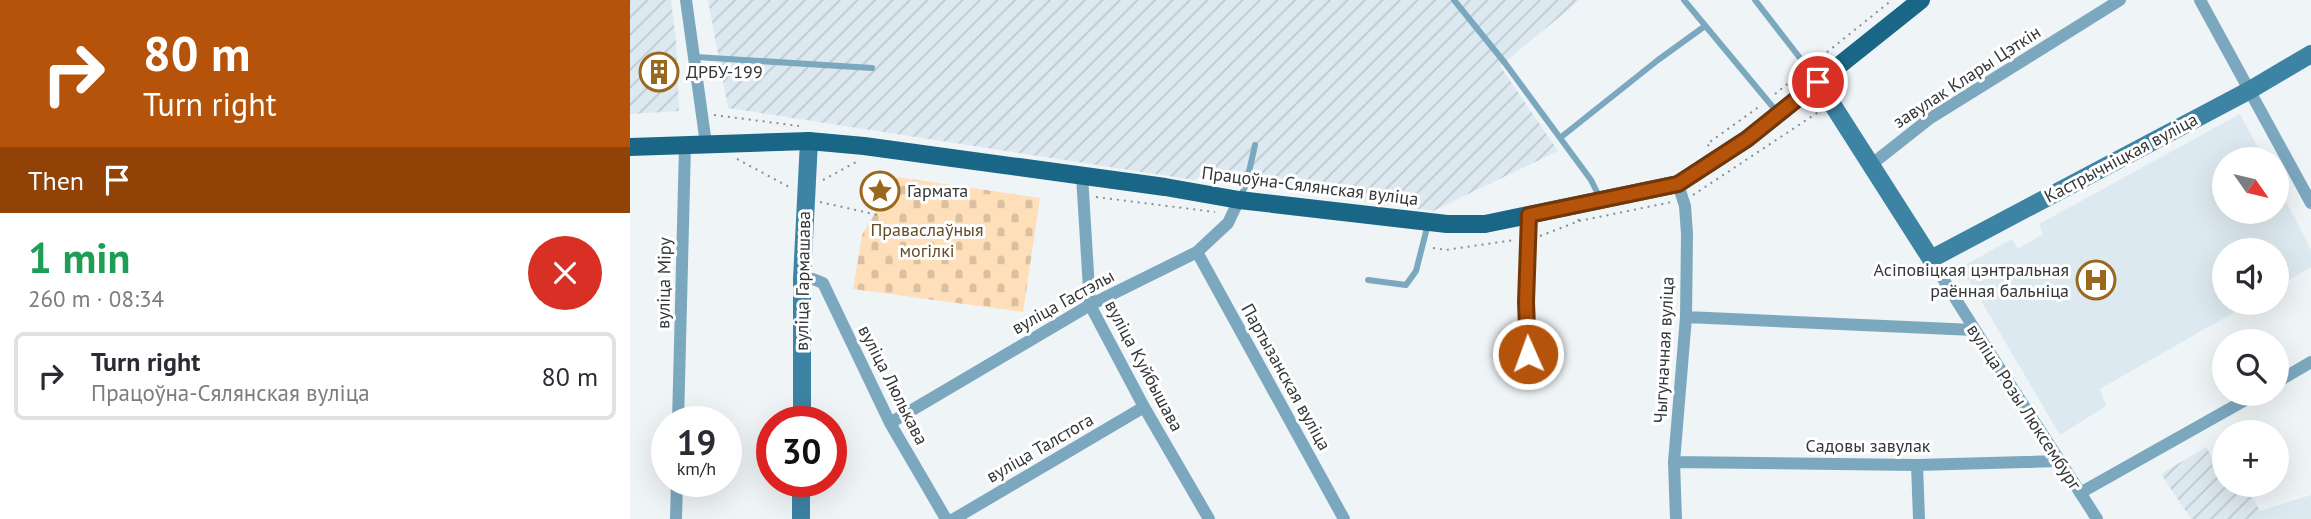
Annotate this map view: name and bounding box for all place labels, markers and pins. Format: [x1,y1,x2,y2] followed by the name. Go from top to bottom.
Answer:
[638,51,680,93] building icon: ДРБУ-199
[1788,52,1848,112] pin
[686,60,763,83] place label: ДРБУ-199
[859,170,901,212] place icon: Гармата
[907,179,968,202] place label: Гармата
[1874,258,2069,302] place label: Асіповіцкая цэнтральная раённая бальніца
[2075,259,2117,301] hospital icon: Асіповіцкая цэнтральная раённая бальніца

